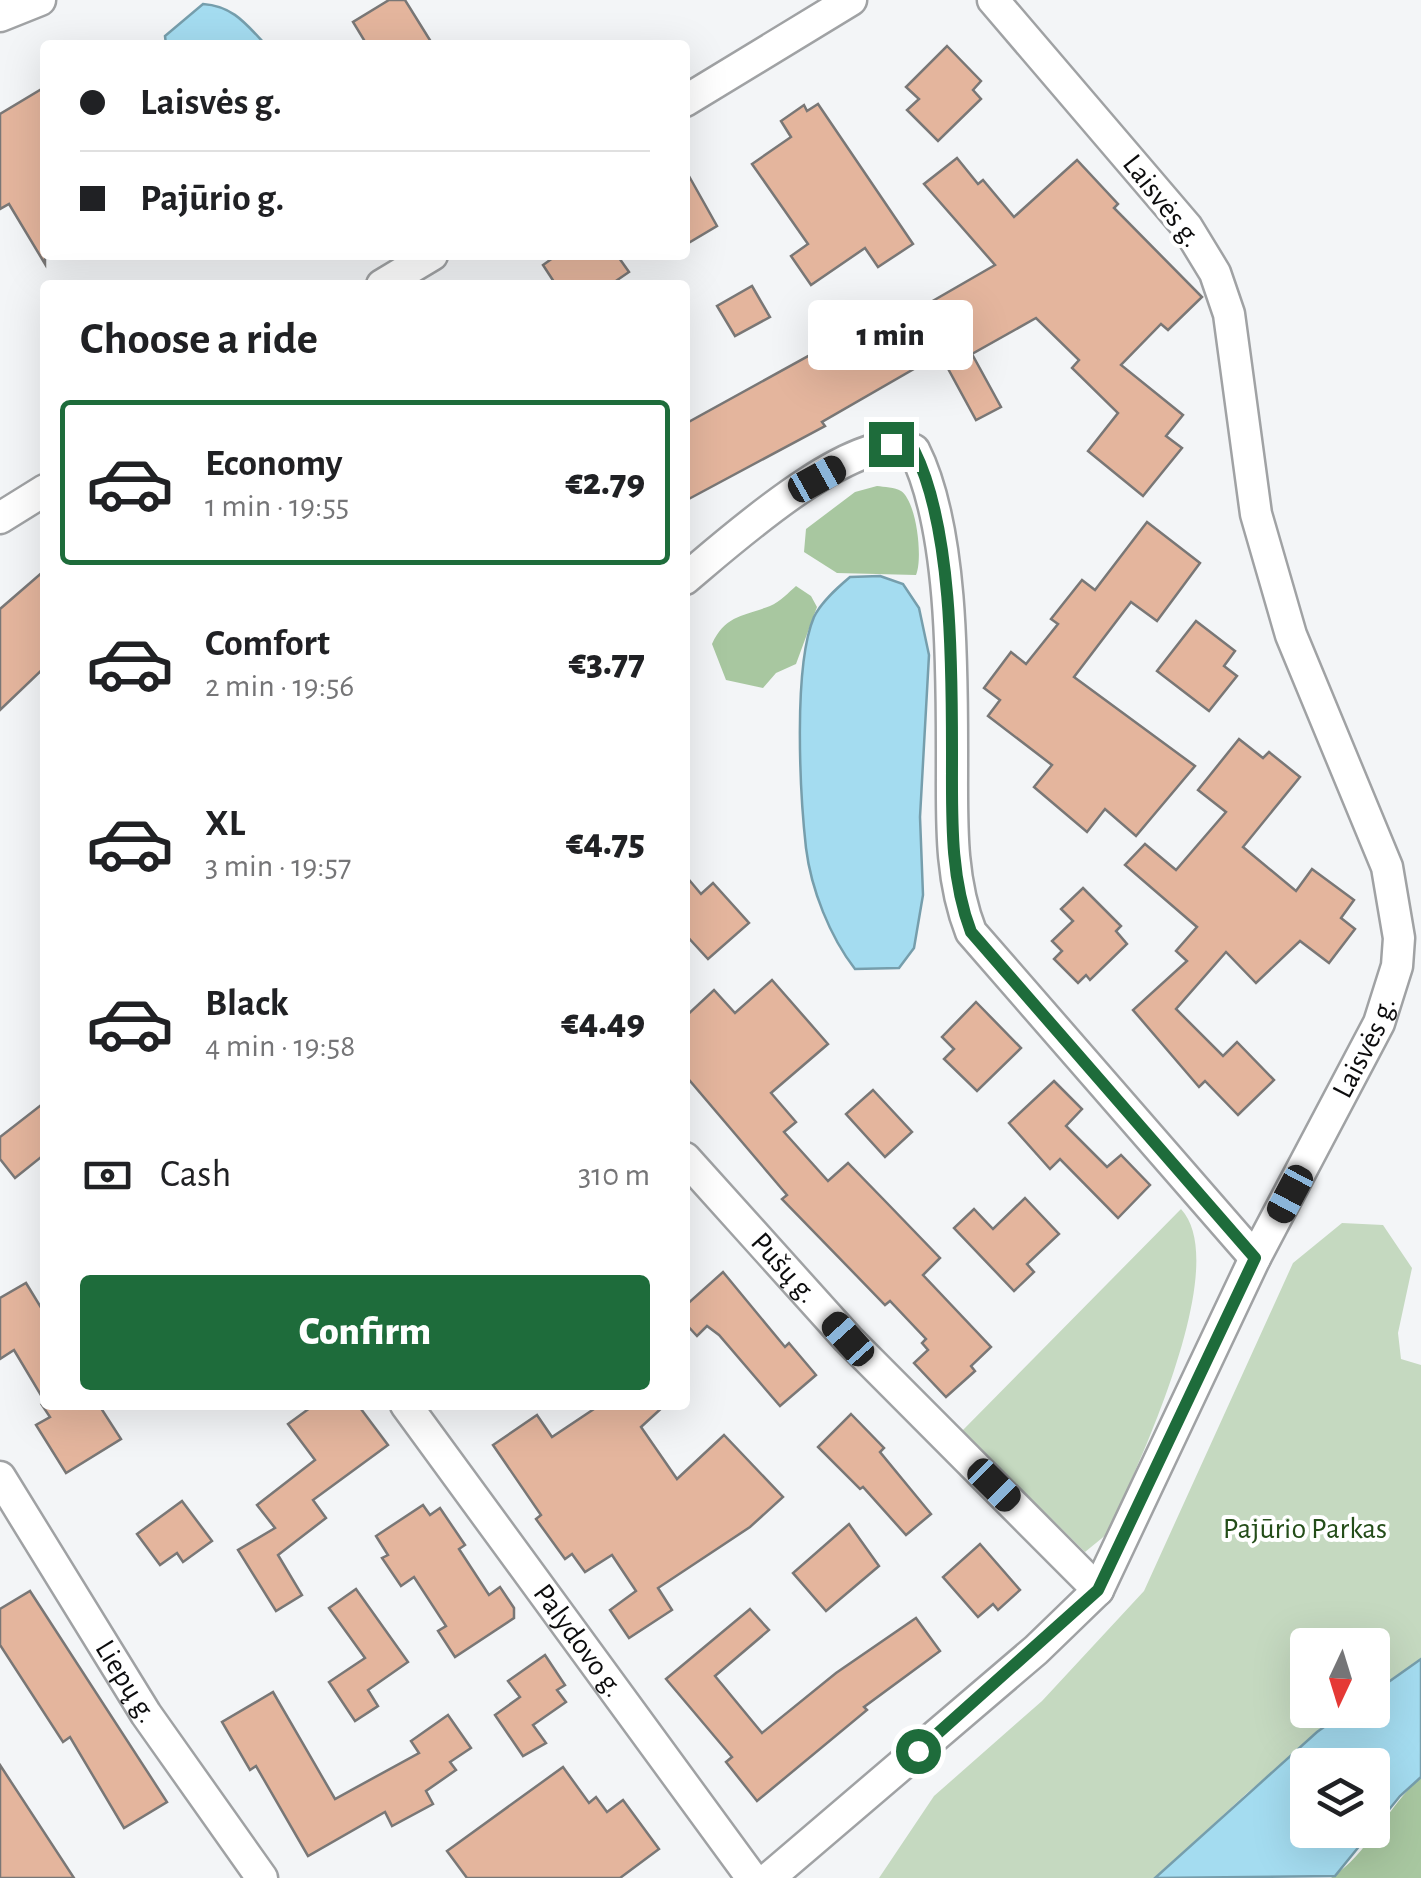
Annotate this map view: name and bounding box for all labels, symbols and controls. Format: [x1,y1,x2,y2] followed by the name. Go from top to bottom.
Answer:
[140,84,282,122] text: Laisvės g.
[1117,149,1207,253] street label: Laisvės g.
[140,180,284,218] text: Pajūrio g.
[808,299,974,369] callout: 1 min
[80,317,318,362] text: Choose a ride
[856,319,925,351] text: 1 min
[869,422,914,467] route end
[85,438,175,528] icon: car
[205,445,343,483] text: Economy
[783,451,851,507] car
[565,464,645,502] text: €2.79
[205,490,349,522] text: 1 min · 19:55
[85,618,175,708] icon: car
[205,625,330,663] text: Comfort
[569,644,645,682] text: €3.77
[205,670,354,702] text: 2 min · 19:56
[85,798,175,888] icon: car
[205,805,245,843] text: XL
[566,824,645,862] text: €4.75
[205,850,351,882] text: 3 min · 19:57
[85,978,175,1068] icon: car
[205,985,289,1023] text: Black
[1327,994,1401,1103] street label: Laisvės g.
[561,1004,645,1042] text: €4.49
[205,1030,355,1062] text: 4 min · 19:58
[80,1148,135,1203] icon: cash
[160,1156,231,1194] text: Cash
[578,1159,650,1191] text: 310 m
[1263,1160,1317,1228] car
[745,1227,823,1309] street label: Pušų g.
[80,1275,650,1390] button: Confirm
[817,1307,879,1371] car
[962,1453,1026,1517] car
[1223,1514,1387,1544] park label: Pajūrio Parkas
[527,1579,629,1703] street label: Palydovo g.
[1290,1628,1390,1728] north arrow
[1290,1628,1390,1848] map controls
[89,1635,162,1728] street label: Liepų g.
[896,1729,941,1774] route start
[1290,1748,1390,1848] button: layers

